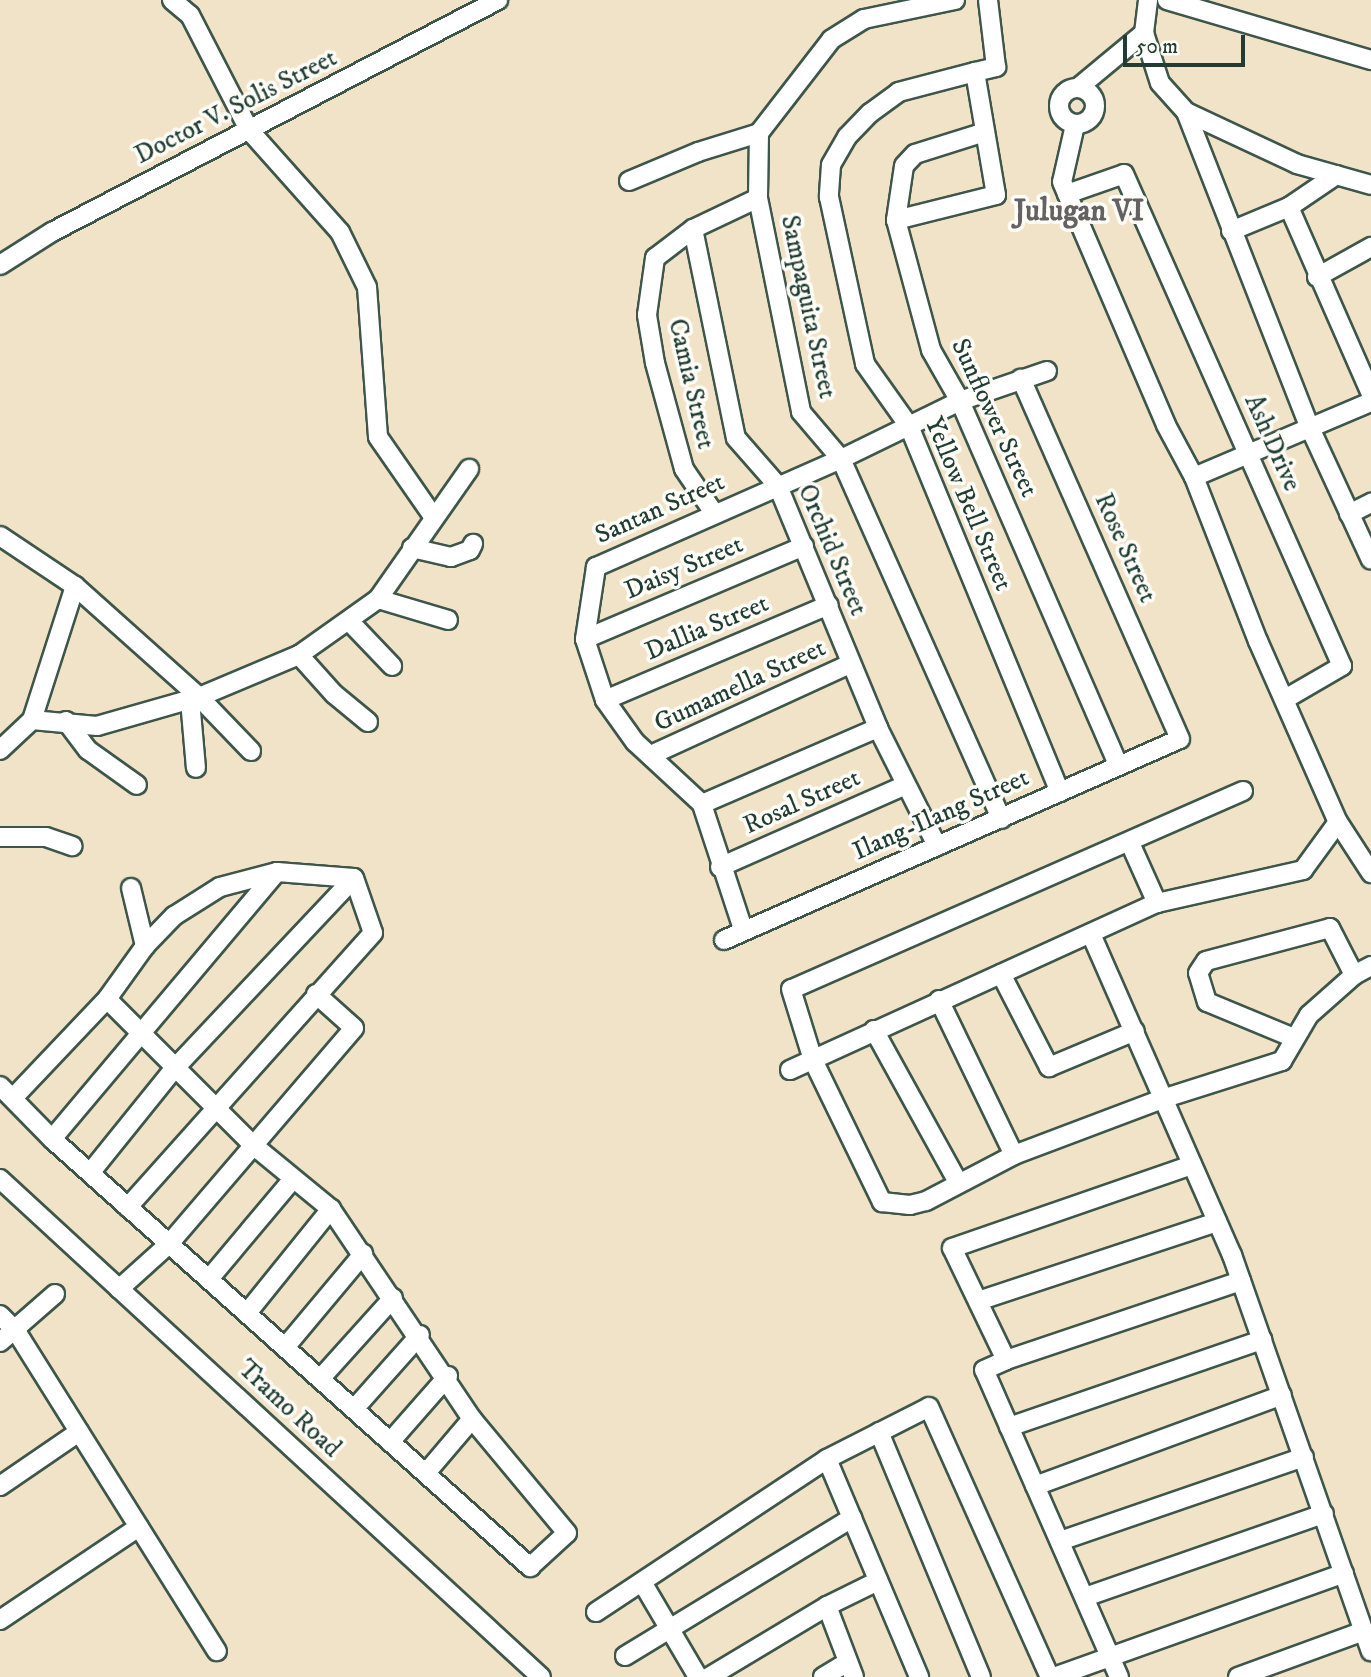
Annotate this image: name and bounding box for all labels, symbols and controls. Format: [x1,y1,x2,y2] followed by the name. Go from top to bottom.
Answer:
[1126,21,1248,65] scale bar
[1136,34,1178,60] text: 50 m
[130,43,342,171] street label: Doctor V. Solis Street
[1014,194,1144,230] district label: Julugan VI
[773,213,843,401] street label: Sampaguita Street
[661,316,721,452] street label: Camia Street
[944,334,1044,502] street label: Sunflower Street
[1237,390,1307,496] street label: Ash Drive
[917,412,1019,596] street label: Yellow Bell Street
[591,467,729,551] street label: Santan Street
[790,480,874,620] street label: Orchid Street
[1087,489,1163,607] street label: Rose Street
[620,529,748,607] street label: Daisy Street
[641,588,773,668] street label: Dallia Street
[649,633,831,739] street label: Gumamella Street
[739,762,865,842] street label: Rosal Street
[848,762,1034,868] street label: Ilang-Ilang Street
[231,1354,347,1464] street label: Tramo Road

